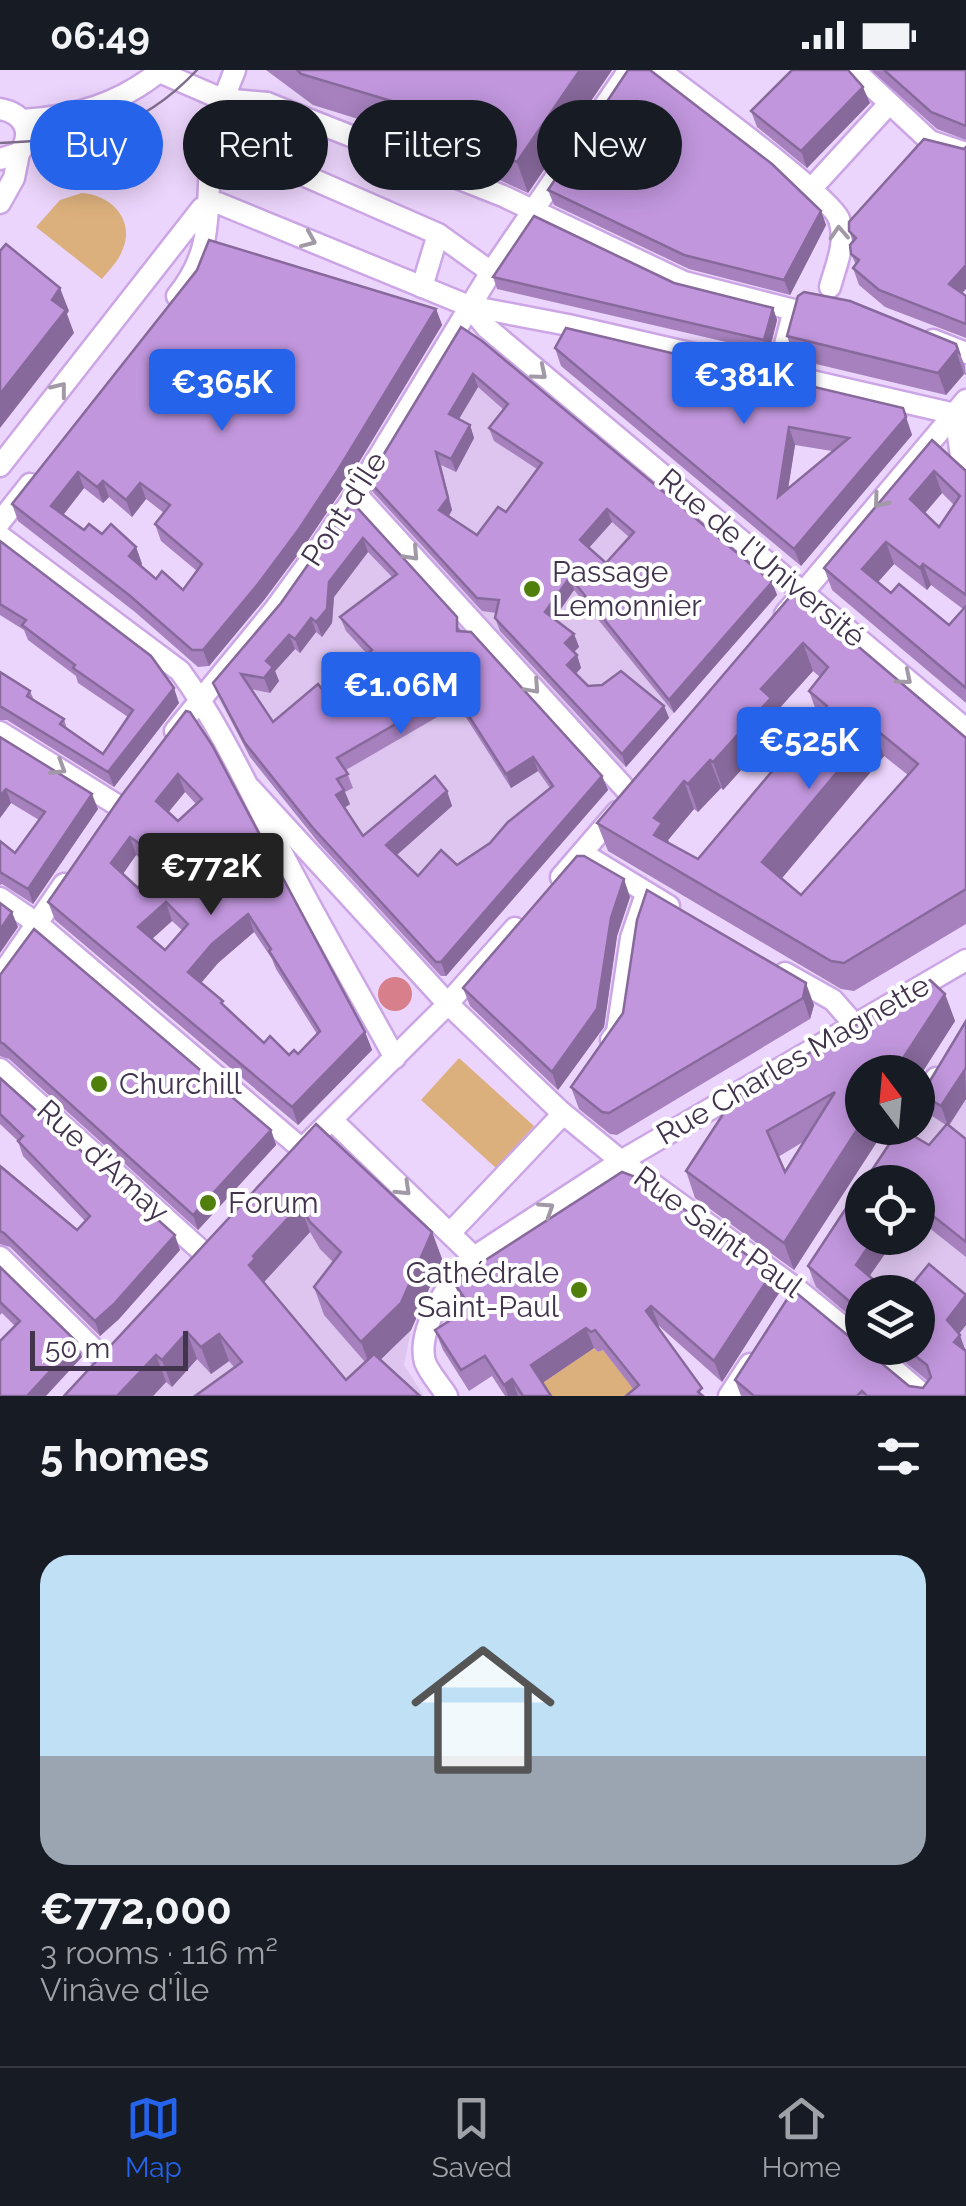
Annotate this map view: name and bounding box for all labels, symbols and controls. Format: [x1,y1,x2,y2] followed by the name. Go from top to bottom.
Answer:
[50,13,150,58] text: 06:49
[30,100,163,190] chip: Buy
[183,100,328,190] chip: Rent
[348,100,517,190] chip: Filters
[537,100,682,190] chip: New
[829,225,850,241] one-way arrow
[299,228,316,248] one-way arrow
[674,342,814,427] pin: €381K
[152,349,292,434] pin: €365K
[694,356,794,393] text: €381K
[529,361,547,379] one-way arrow
[171,363,273,400] text: €365K
[48,382,66,400] one-way arrow
[294,445,393,572] street label: Pont d'Île
[652,461,873,654] street label: Rue de l'Université
[874,490,892,508] one-way arrow
[400,543,418,561] one-way arrow
[552,554,702,623] place label: Passage Lemonnier
[521,578,543,600] marker: Passage Lemonnier
[320,652,482,737] pin: €1.06M
[343,666,459,703] text: €1.06M
[894,666,912,684] one-way arrow
[522,675,540,694] one-way arrow
[739,707,879,792] pin: €525K
[759,721,859,758] text: €525K
[48,756,66,775] one-way arrow
[141,833,281,918] pin: €772K
[160,847,262,884] text: €772K
[650,967,935,1152] street label: Rue Charles Magnette
[845,1055,935,1145] north arrow
[845,1055,935,1365] map controls
[119,1066,243,1101] place label: Churchill
[88,1073,110,1095] marker: Churchill
[30,1092,176,1229] street label: Rue d'Amay
[627,1159,810,1305] street label: Rue Saint Paul
[845,1165,935,1255] button: locate
[392,1177,410,1195] one-way arrow
[228,1185,318,1220] place label: Forum
[197,1192,219,1214] marker: Forum
[537,1202,555,1221] one-way arrow
[406,1255,560,1324] place label: Cathédrale Saint-Paul
[845,1275,935,1365] button: layers
[568,1279,590,1301] marker: Cathédrale Saint-Paul
[30,1326,188,1370] scale bar
[45,1332,110,1365] text: 50 m
[871,1429,926,1484] icon: filters
[40,1432,209,1481] text: 5 homes
[393,1620,573,1800] icon: home
[40,1885,232,1934] text: €772,000
[40,1934,278,1971] text: 3 rooms · 116 m²
[40,1971,209,2008] text: Vinâve d'Île
[125,2091,182,2184] tab: Map
[432,2091,512,2184] tab: Saved
[762,2091,841,2184] tab: Home

